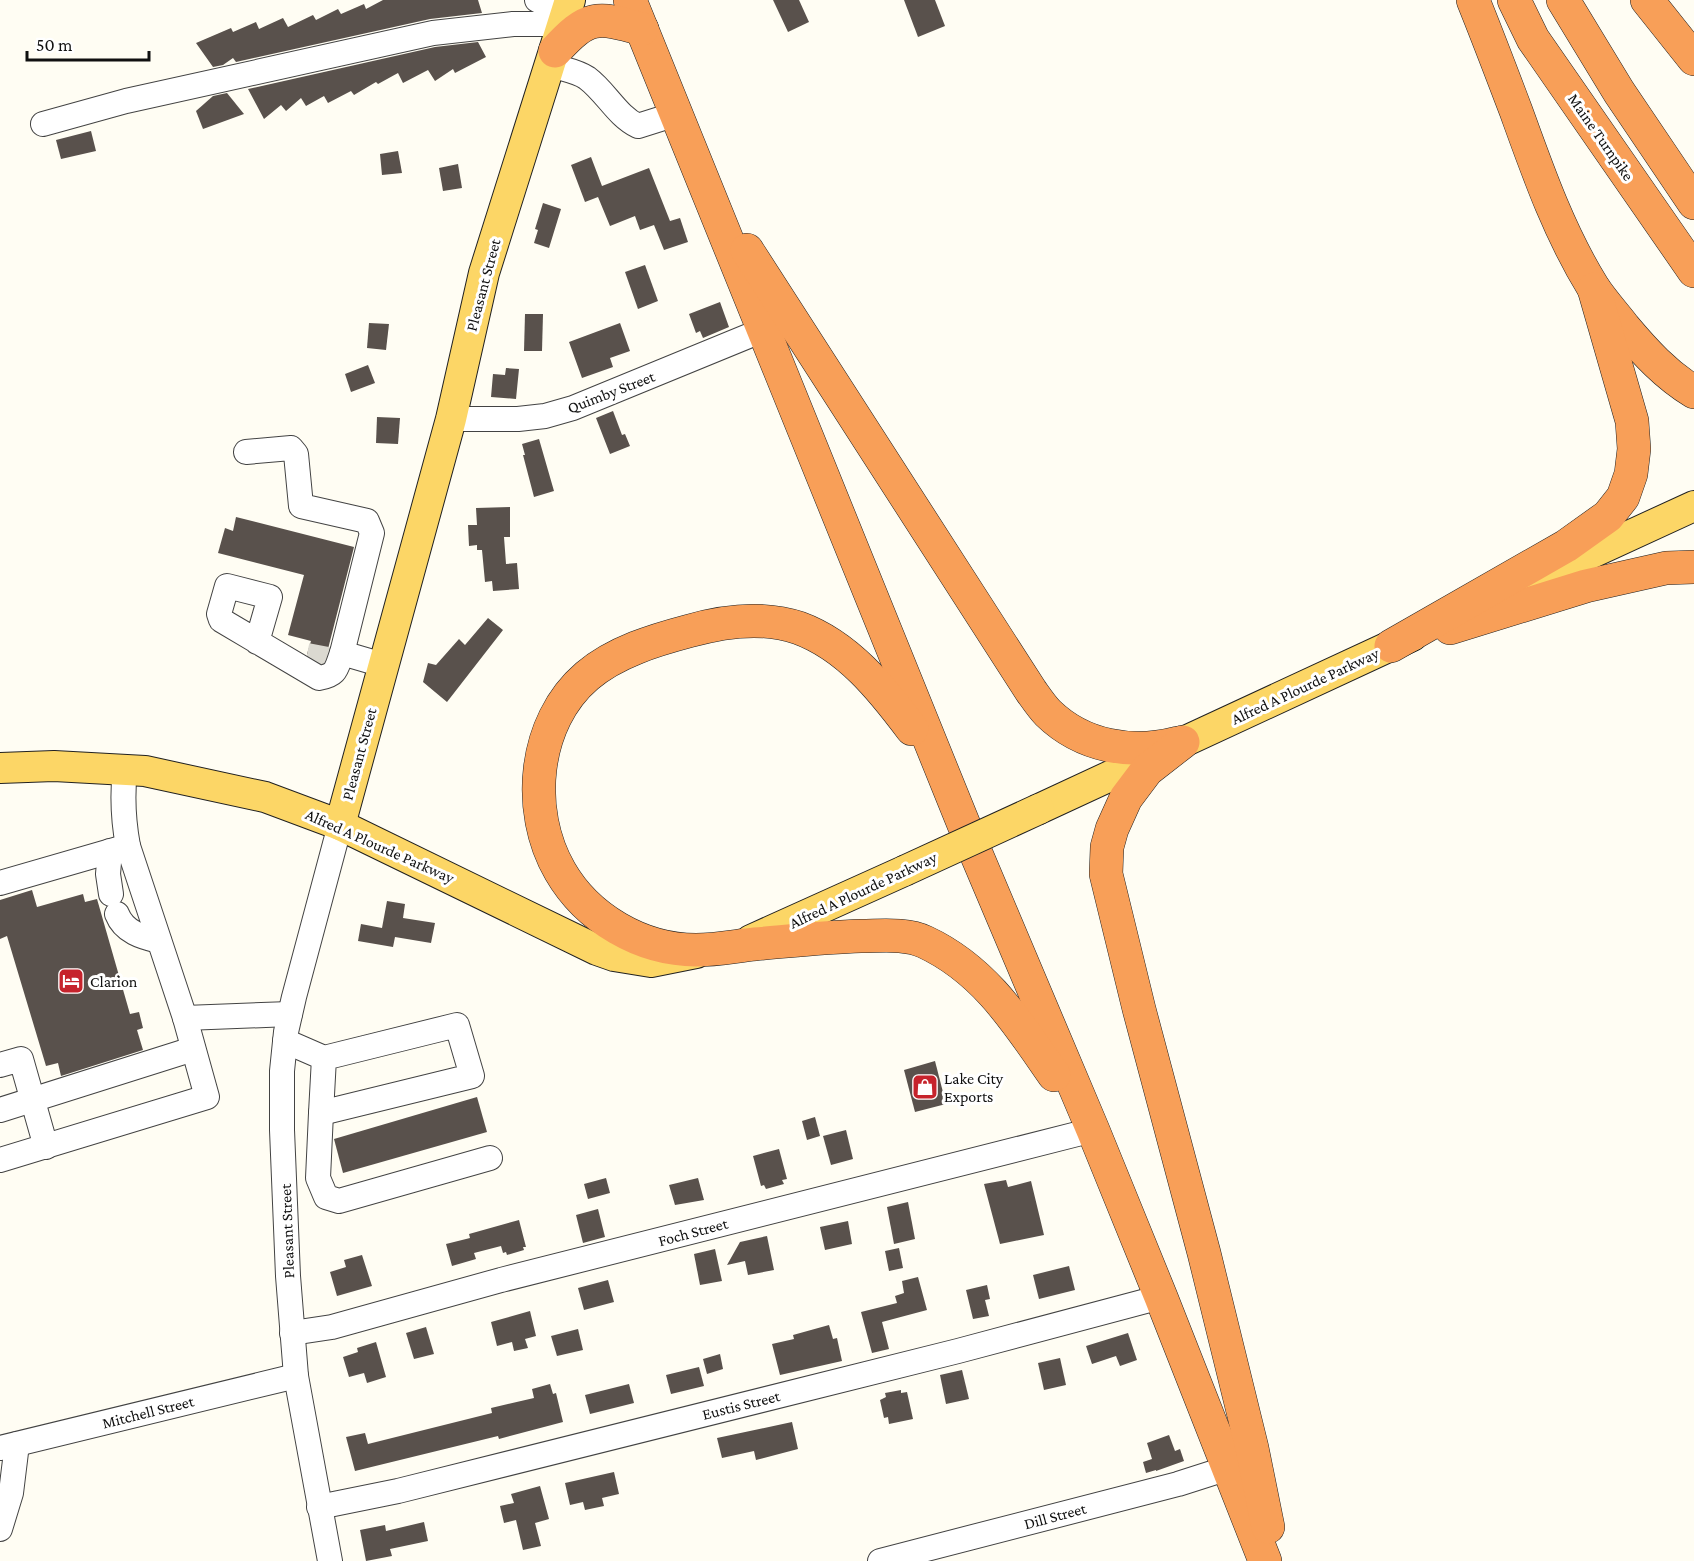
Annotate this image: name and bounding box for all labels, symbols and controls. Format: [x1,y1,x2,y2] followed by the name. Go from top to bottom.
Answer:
[27,24,148,62] scale bar
[36,35,73,55] text: 50 m
[1564,90,1637,184] street label: Maine Turnpike
[463,236,504,333] street label: Pleasant Street
[565,367,658,417] street label: Quimby Street
[1228,644,1382,729] street label: Alfred A Plourde Parkway
[339,705,380,802] street label: Pleasant Street
[303,806,458,888] street label: Alfred A Plourde Parkway
[786,848,940,933] street label: Alfred A Plourde Parkway
[56,966,86,996] hotel icon: Clarion
[90,973,138,990] place label: Clarion
[944,1070,1004,1106] place label: Lake City Exports
[910,1072,940,1102] shop icon: Lake City Exports
[277,1183,297,1279] street label: Pleasant Street
[656,1214,730,1249] street label: Foch Street
[700,1387,782,1423] street label: Eustis Street
[100,1392,196,1432] street label: Mitchell Street
[1022,1499,1089,1532] street label: Dill Street

